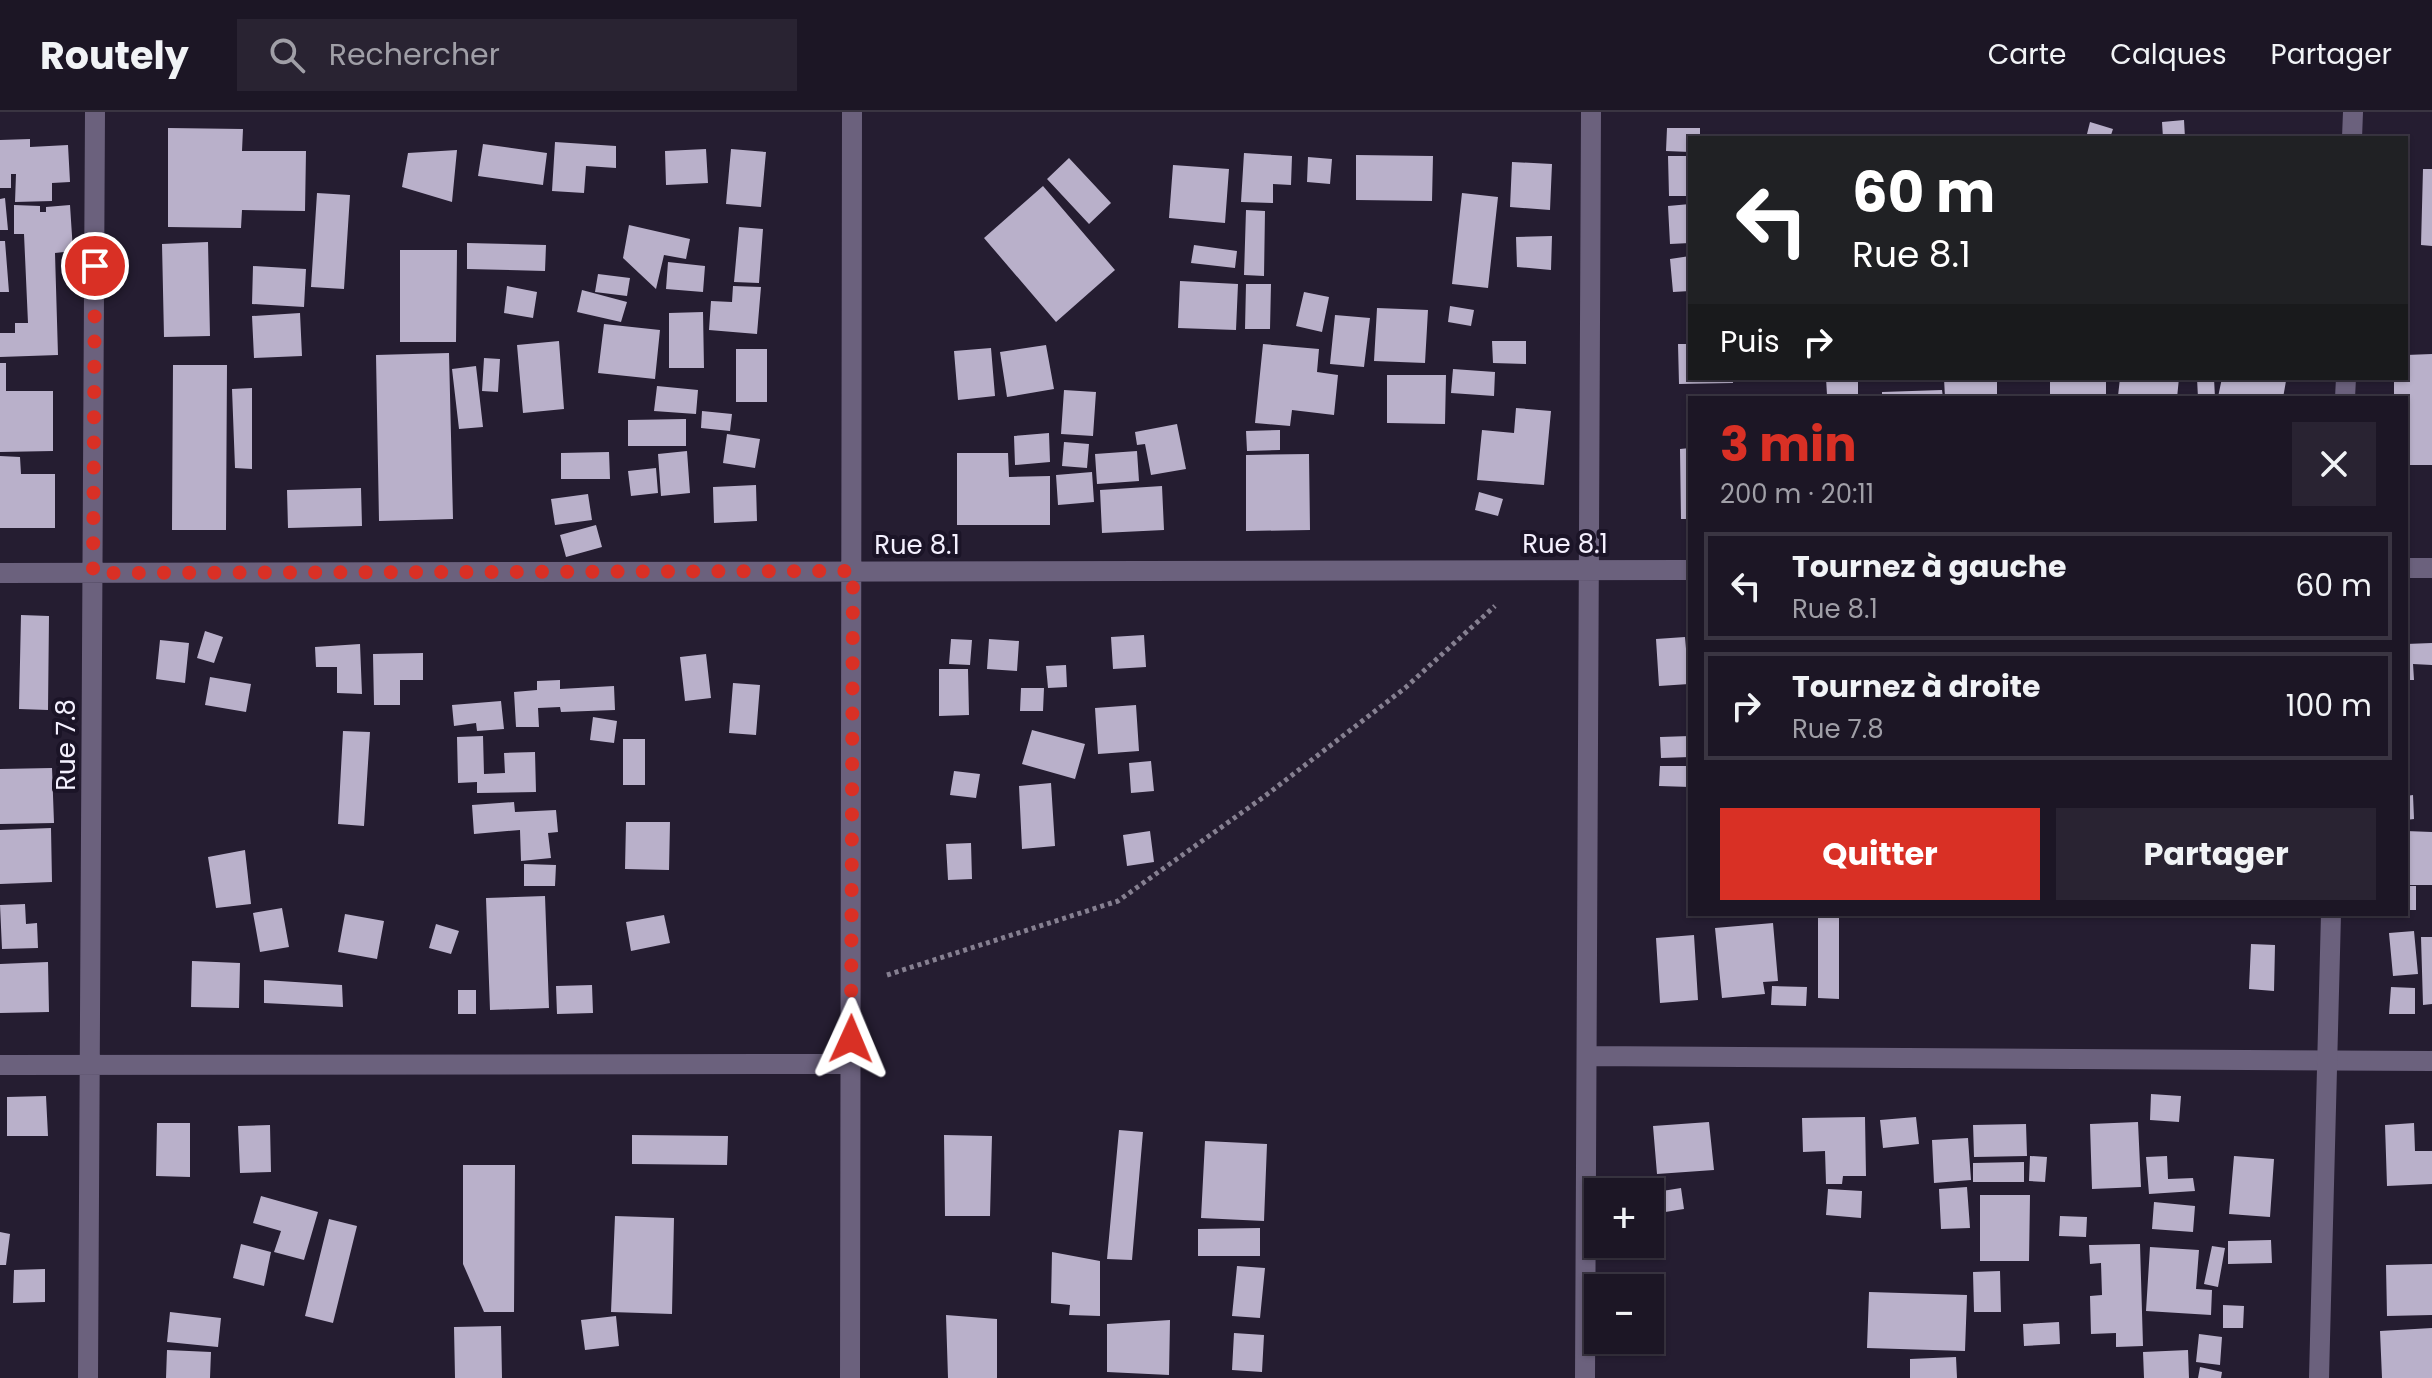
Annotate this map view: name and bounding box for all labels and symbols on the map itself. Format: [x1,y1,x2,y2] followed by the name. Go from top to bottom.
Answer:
[61,232,129,300] pin
[1522,526,1608,562] street label: Rue 8.1
[874,527,960,563] street label: Rue 8.1
[48,699,84,791] street label: Rue 7.8
[809,997,893,1081] position arrow

